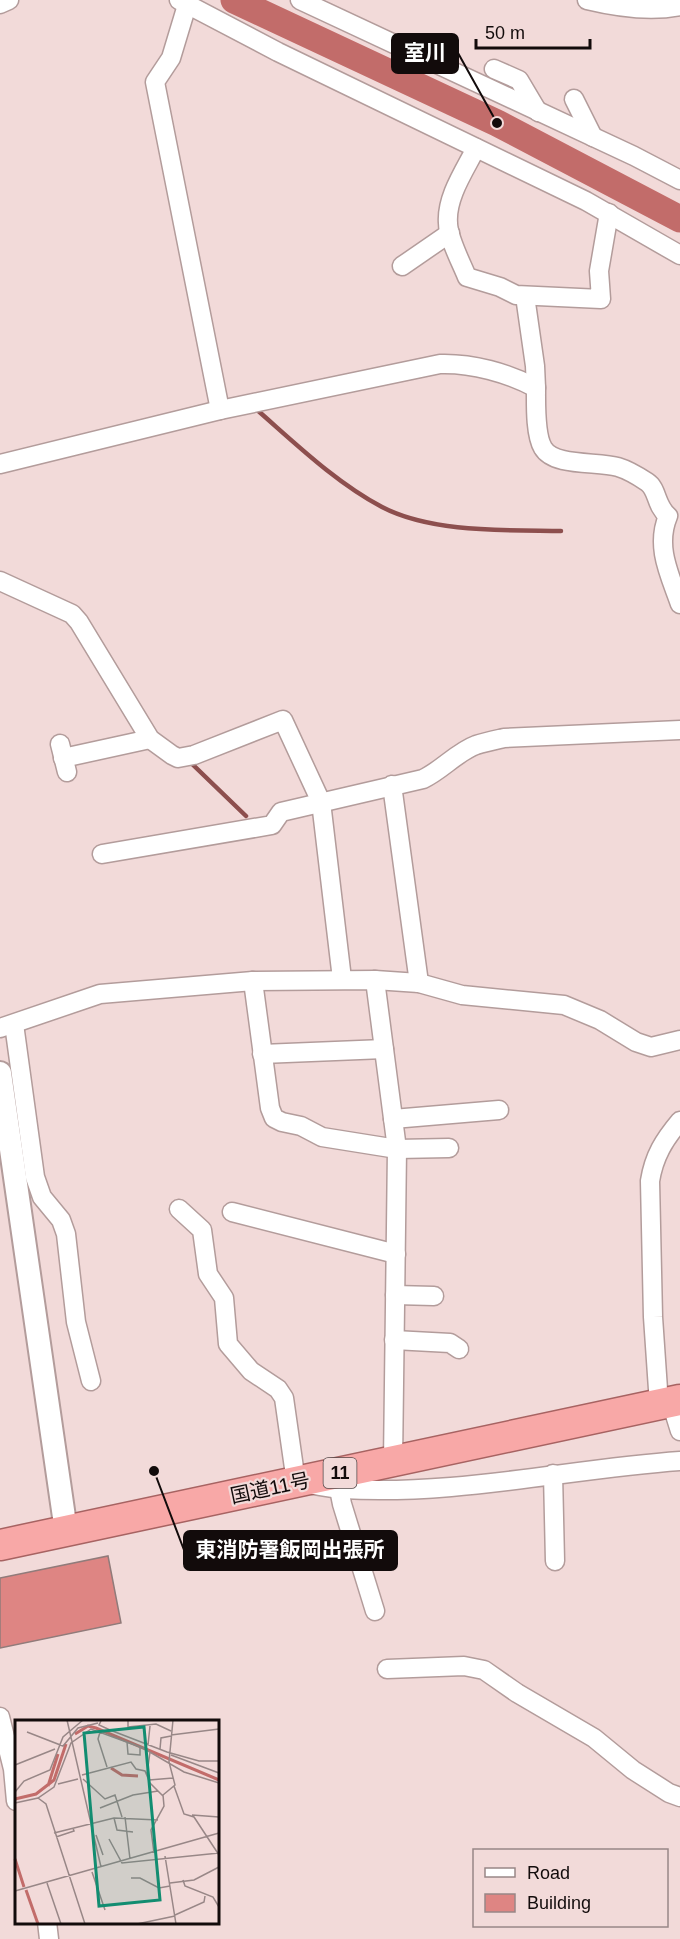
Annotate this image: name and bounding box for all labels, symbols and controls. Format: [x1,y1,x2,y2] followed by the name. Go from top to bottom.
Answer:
[476,12,590,50] scale bar
[485,23,525,43] text: 50 m
[392,34,458,73] callout: 室川
[404,41,446,64] text: 室川
[324,1458,356,1488] road number: 11
[228,1469,312,1507] street label: 国道11号
[184,1531,397,1570] callout: 東消防署飯岡出張所
[196,1538,385,1561] text: 東消防署飯岡出張所
[15,1720,219,1924] inset map
[473,1849,668,1927] legend
[527,1863,570,1883] text: Road
[527,1893,591,1913] text: Building

